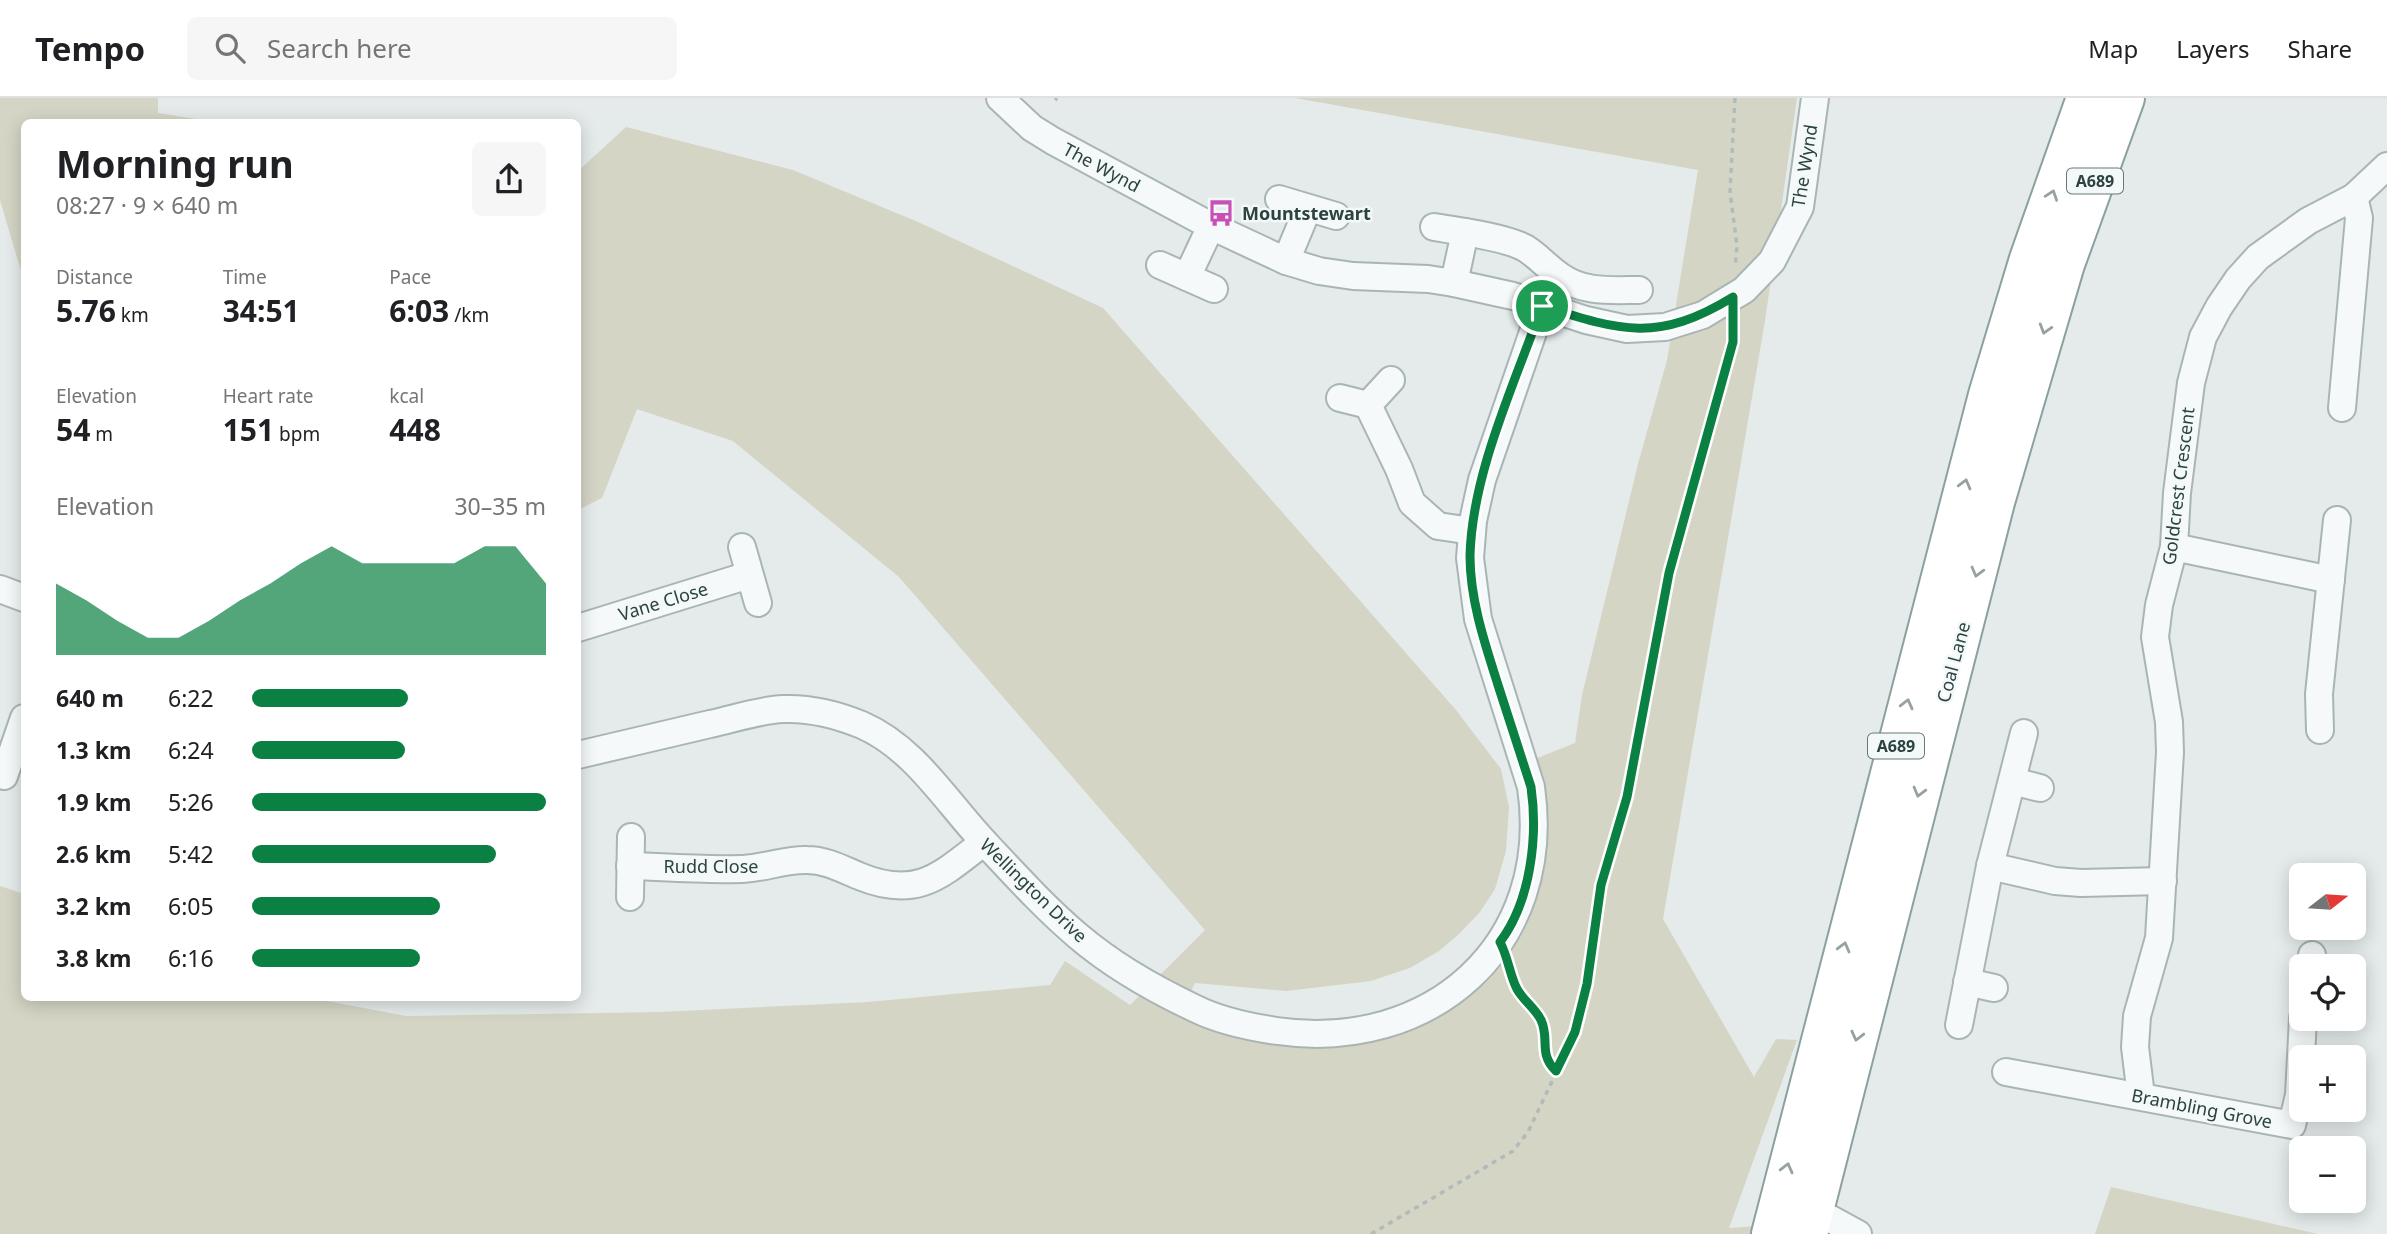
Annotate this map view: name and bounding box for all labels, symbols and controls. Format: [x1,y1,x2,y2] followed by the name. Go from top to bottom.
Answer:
[187,17,677,80] search box
[35,26,145,71] text: Tempo
[211,29,249,67] icon: search
[267,30,412,66] text: Search here
[2088,32,2138,65] text: Map
[2176,32,2250,65] text: Layers
[2288,32,2352,65] text: Share
[1786,123,1822,209] street label: The Wynd
[56,137,294,189] text: Morning run
[1059,137,1145,197] street label: The Wynd
[472,142,546,216] button: share
[2067,169,2123,194] road number: A689
[56,189,238,221] text: 08:27 · 9 × 640 m
[2044,189,2058,201] one-way arrow
[1206,198,1236,228] bus stop icon: Mountstewart
[1242,201,1371,225] place label: Mountstewart
[56,264,133,290] text: Distance
[223,264,267,290] text: Time
[389,264,431,290] text: Pace
[1512,276,1572,336] pin
[1523,287,1561,325] icon: arrive
[56,290,116,331] text: 5.76
[223,290,300,331] text: 34:51
[389,290,449,331] text: 6:03
[116,302,149,328] text: km
[449,302,489,328] text: /km
[2039,323,2054,335] one-way arrow
[56,383,137,409] text: Elevation
[223,383,313,409] text: Heart rate
[389,383,424,409] text: kcal
[2156,405,2200,566] street label: Goldcrest Crescent
[56,409,90,450] text: 54
[223,409,274,450] text: 151
[389,409,441,450] text: 448
[90,421,113,447] text: m
[274,421,320,447] text: bpm
[1957,478,1971,490] one-way arrow
[56,490,154,522] text: Elevation
[454,490,546,522] text: 30–35 m
[1971,566,1985,578] one-way arrow
[615,576,711,626] street label: Vane Close
[1931,619,1975,705] street label: Coal Lane
[56,682,124,714] text: 640 m
[168,682,214,714] text: 6:22
[1899,698,1913,710] one-way arrow
[56,734,131,766] text: 1.3 km
[168,734,214,766] text: 6:24
[1868,734,1924,758] road number: A689
[56,786,131,818] text: 1.9 km
[168,786,214,818] text: 5:26
[1913,786,1927,798] one-way arrow
[975,833,1093,947] street label: Wellington Drive
[56,838,131,870] text: 2.6 km
[168,838,214,870] text: 5:42
[664,854,758,878] street label: Rudd Close
[2289,863,2366,940] north arrow
[2289,863,2366,1213] map controls
[56,890,131,922] text: 3.2 km
[168,890,214,922] text: 6:05
[56,942,131,974] text: 3.8 km
[168,942,214,974] text: 6:16
[1836,942,1850,954] one-way arrow
[2289,954,2366,1031] button: locate
[1851,1030,1865,1042] one-way arrow
[2289,1045,2366,1122] button: +
[2130,1083,2274,1133] street label: Brambling Grove
[2289,1136,2366,1213] button: −
[1779,1162,1793,1174] one-way arrow

